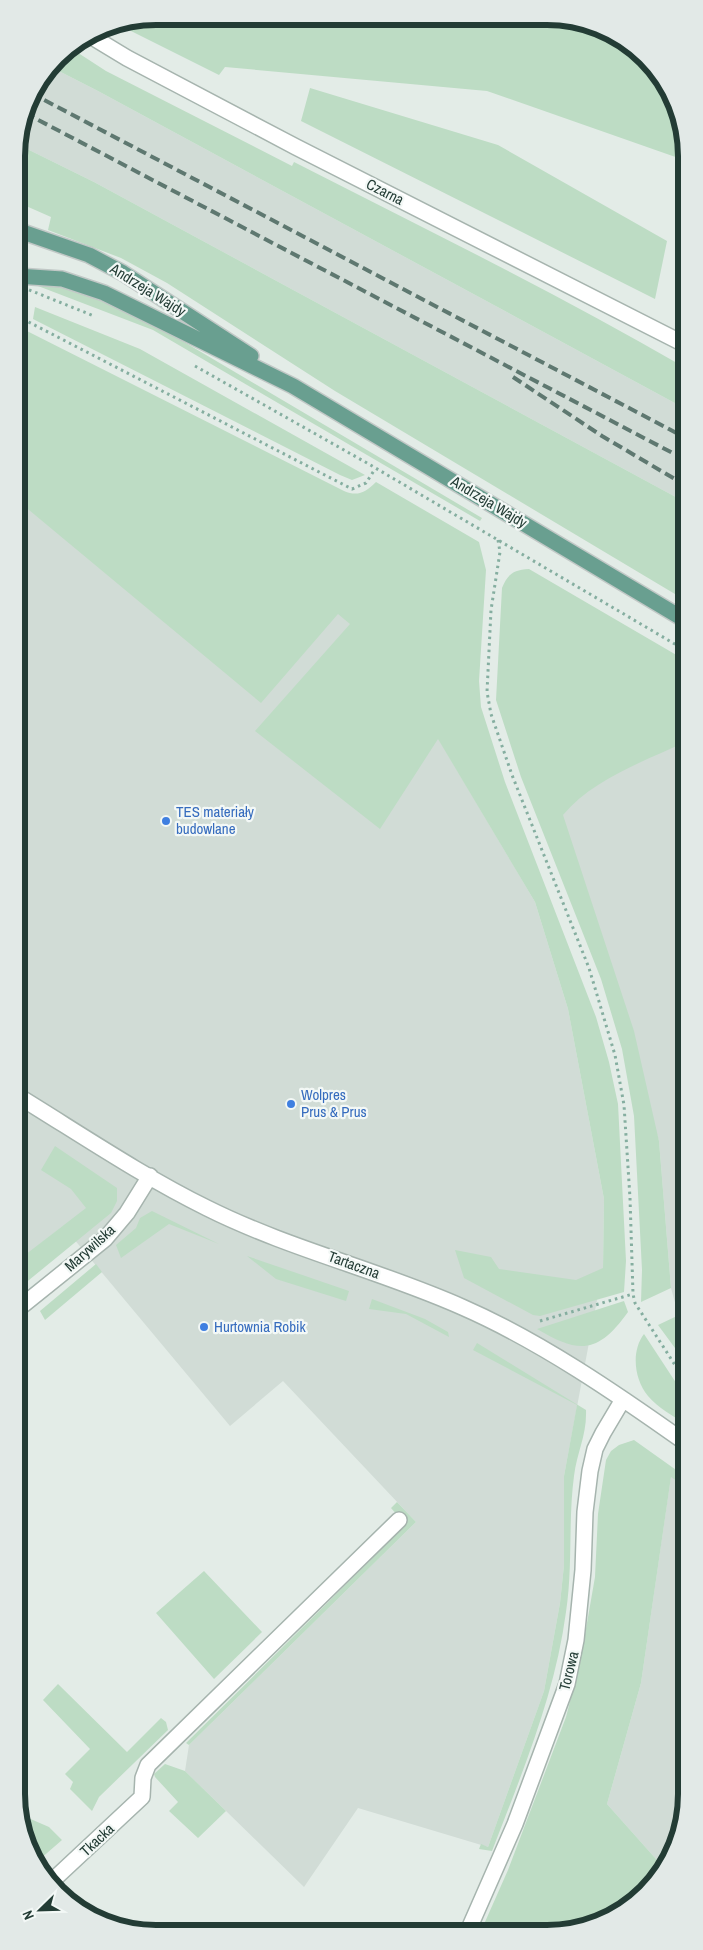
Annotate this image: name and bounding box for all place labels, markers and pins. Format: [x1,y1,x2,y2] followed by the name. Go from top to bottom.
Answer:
[176,801,255,839] place label: TES materiały budowlane
[160,815,172,827] marker: TES materiały budowlane
[301,1084,367,1122] place label: Wolpres Prus & Prus
[285,1098,297,1110] marker: Wolpres Prus & Prus
[214,1316,306,1337] place label: Hurtownia Robik
[198,1321,210,1333] marker: Hurtownia Robik

